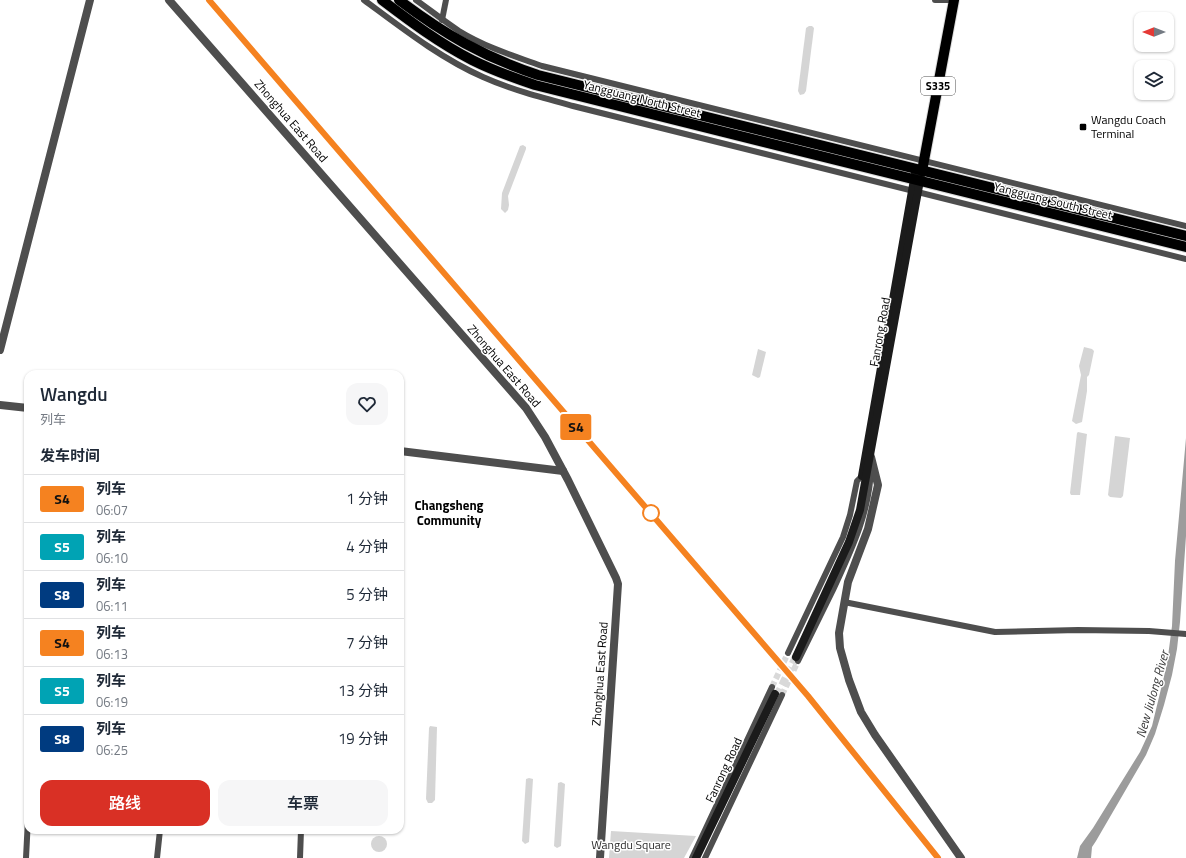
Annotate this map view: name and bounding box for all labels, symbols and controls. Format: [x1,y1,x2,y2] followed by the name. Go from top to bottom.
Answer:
[1134,12,1174,52] north arrow
[1134,12,1174,100] map controls
[1134,60,1174,100] button: layers
[250,75,333,166] street label: Zhonghua East Road
[581,75,704,123] street label: Yangguang North Street
[921,77,955,95] road number: S335
[1091,110,1166,143] place label: Wangdu Coach Terminal
[1078,122,1088,132] marker: Wangdu Coach Terminal
[992,177,1115,225] street label: Yangguang South Street
[864,296,895,368] street label: Fanrong Road
[463,320,546,411] street label: Zhonghua East Road
[40,379,108,408] text: Wangdu
[346,383,388,425] button: heart
[40,409,66,429] text: 列车
[558,414,594,440] line badge: S4
[568,416,584,437] text: S4
[40,444,100,467] text: 发车时间
[96,477,126,500] text: 列车
[346,487,388,510] text: 1 分钟
[54,488,70,509] text: S4
[414,495,484,530] district label: Changsheng Community
[96,500,128,520] text: 06:07
[642,504,660,522] unlabelled marker
[96,525,126,548] text: 列车
[346,535,388,558] text: 4 分钟
[54,536,70,557] text: S5
[96,548,128,568] text: 06:10
[96,573,126,596] text: 列车
[346,583,388,606] text: 5 分钟
[54,584,70,605] text: S8
[96,596,128,616] text: 06:11
[96,621,126,644] text: 列车
[586,621,613,727] street label: Zhonghua East Road
[346,631,388,654] text: 7 分钟
[54,632,70,653] text: S4
[96,644,128,664] text: 06:13
[1130,646,1174,740] water label: New Jiulong River
[96,669,126,692] text: 列车
[338,679,388,702] text: 13 分钟
[54,680,70,701] text: S5
[96,692,128,712] text: 06:19
[96,717,126,740] text: 列车
[338,727,388,750] text: 19 分钟
[54,728,70,749] text: S8
[700,734,747,806] street label: Fanrong Road
[96,740,128,760] text: 06:25
[40,780,210,826] button: 路线
[218,780,388,826] button: 车票
[591,835,671,854] park label: Wangdu Square

